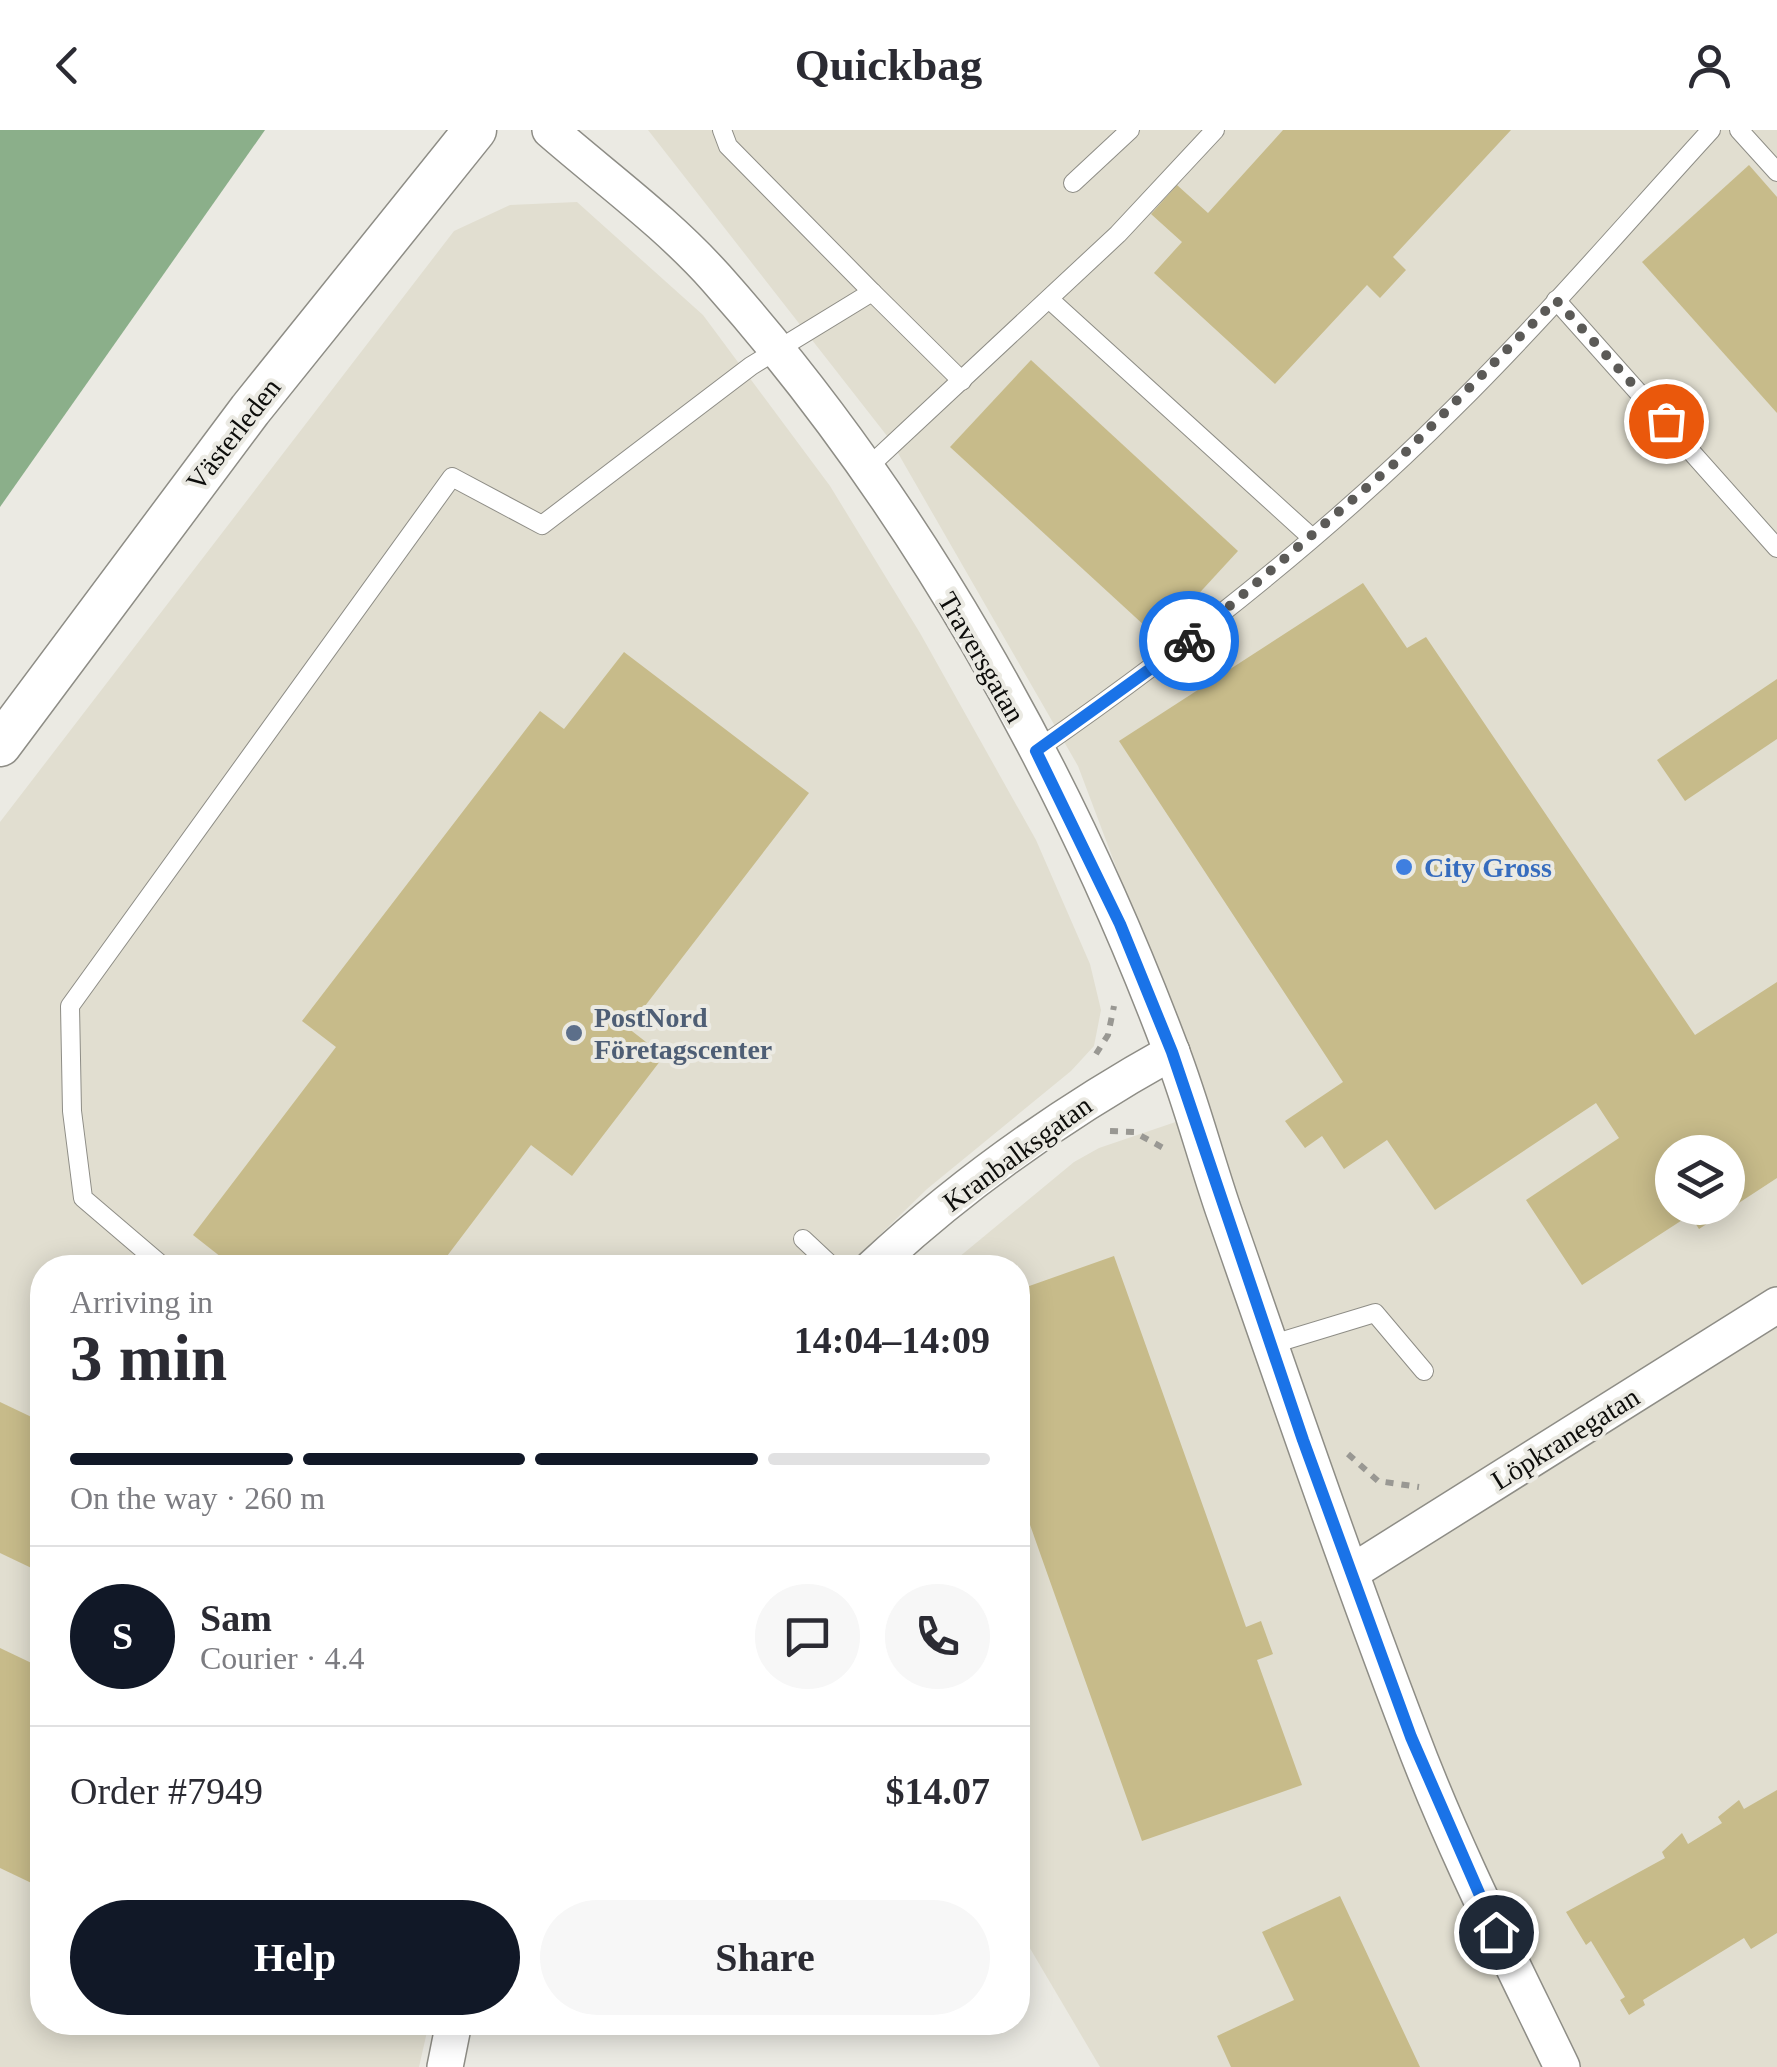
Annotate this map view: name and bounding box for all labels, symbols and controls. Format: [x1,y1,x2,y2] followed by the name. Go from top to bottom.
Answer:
[40,38,95,93] icon: back
[1682,38,1737,93] icon: person
[795,40,982,90] text: Quickbag
[180,372,287,497] street label: Västerleden
[1624,379,1709,464] pin
[1639,394,1694,449] icon: bag
[932,587,1031,728] street label: Traversgatan
[1139,591,1239,691] courier
[1162,614,1217,669] icon: bike
[1424,852,1552,883] place label: City Gross
[1393,856,1415,878] marker: City Gross
[594,1002,772,1065] place label: PostNord Företagscenter
[563,1022,585,1044] marker: PostNord Företagscenter
[937,1089,1097,1218] street label: Kranbalksgatan
[1655,1135,1745,1225] map controls
[1655,1135,1745,1225] button: layers
[70,1284,213,1320] text: Arriving in
[794,1319,990,1361] text: 14:04–14:09
[70,1322,227,1394] text: 3 min
[1486,1381,1645,1496] street label: Löpkranegatan
[70,1480,325,1516] text: On the way · 260 m
[755,1584,860,1689] button: chat
[885,1584,990,1689] button: phone
[200,1597,272,1639] text: Sam
[112,1615,133,1657] text: S
[200,1640,364,1676] text: Courier · 4.4
[70,1770,263,1812] text: Order #7949
[886,1770,990,1812] text: $14.07
[1454,1890,1539,1975] pin
[70,1900,520,2015] button: Help
[540,1900,990,2015] button: Share
[1469,1905,1524,1960] icon: home

